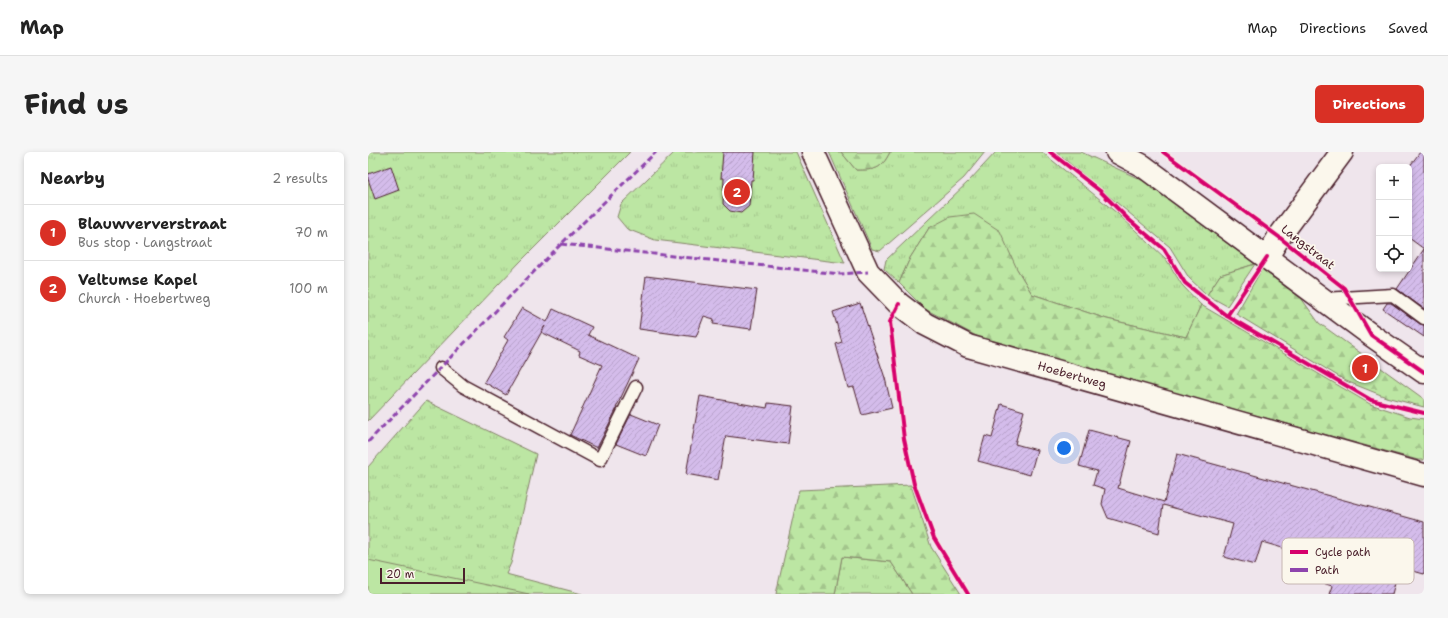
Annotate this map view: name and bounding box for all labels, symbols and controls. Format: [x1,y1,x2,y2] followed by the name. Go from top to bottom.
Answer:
[20,15,64,40] text: Map
[1248,19,1278,37] text: Map
[1300,19,1366,37] text: Directions
[1388,19,1428,37] text: Saved
[24,85,129,123] text: Find us
[1315,85,1424,123] button: Directions
[1376,164,1412,272] map controls
[1376,164,1412,200] button: +
[40,167,105,189] text: Nearby
[272,170,328,187] text: 2 results
[724,177,750,207] pin: 2
[1376,200,1412,236] button: −
[78,214,227,234] text: Blauwververstraat
[1278,221,1338,273] street label: Langstraat
[50,224,56,241] text: 1
[294,224,328,241] text: 70 m
[78,234,212,251] text: Bus stop · Langstraat
[1376,236,1412,272] button: locate
[78,270,197,290] text: Veltumse Kapel
[48,280,58,297] text: 2
[289,280,328,297] text: 100 m
[78,290,210,307] text: Church · Hoebertweg
[1352,353,1378,383] pin: 1
[1036,358,1108,392] street label: Hoebertweg
[1054,438,1074,458] your location
[1282,538,1414,584] legend
[1315,545,1371,560] text: Cycle path
[1315,563,1339,578] text: Path
[380,566,465,585] scale bar
[386,567,414,582] text: 20 m

